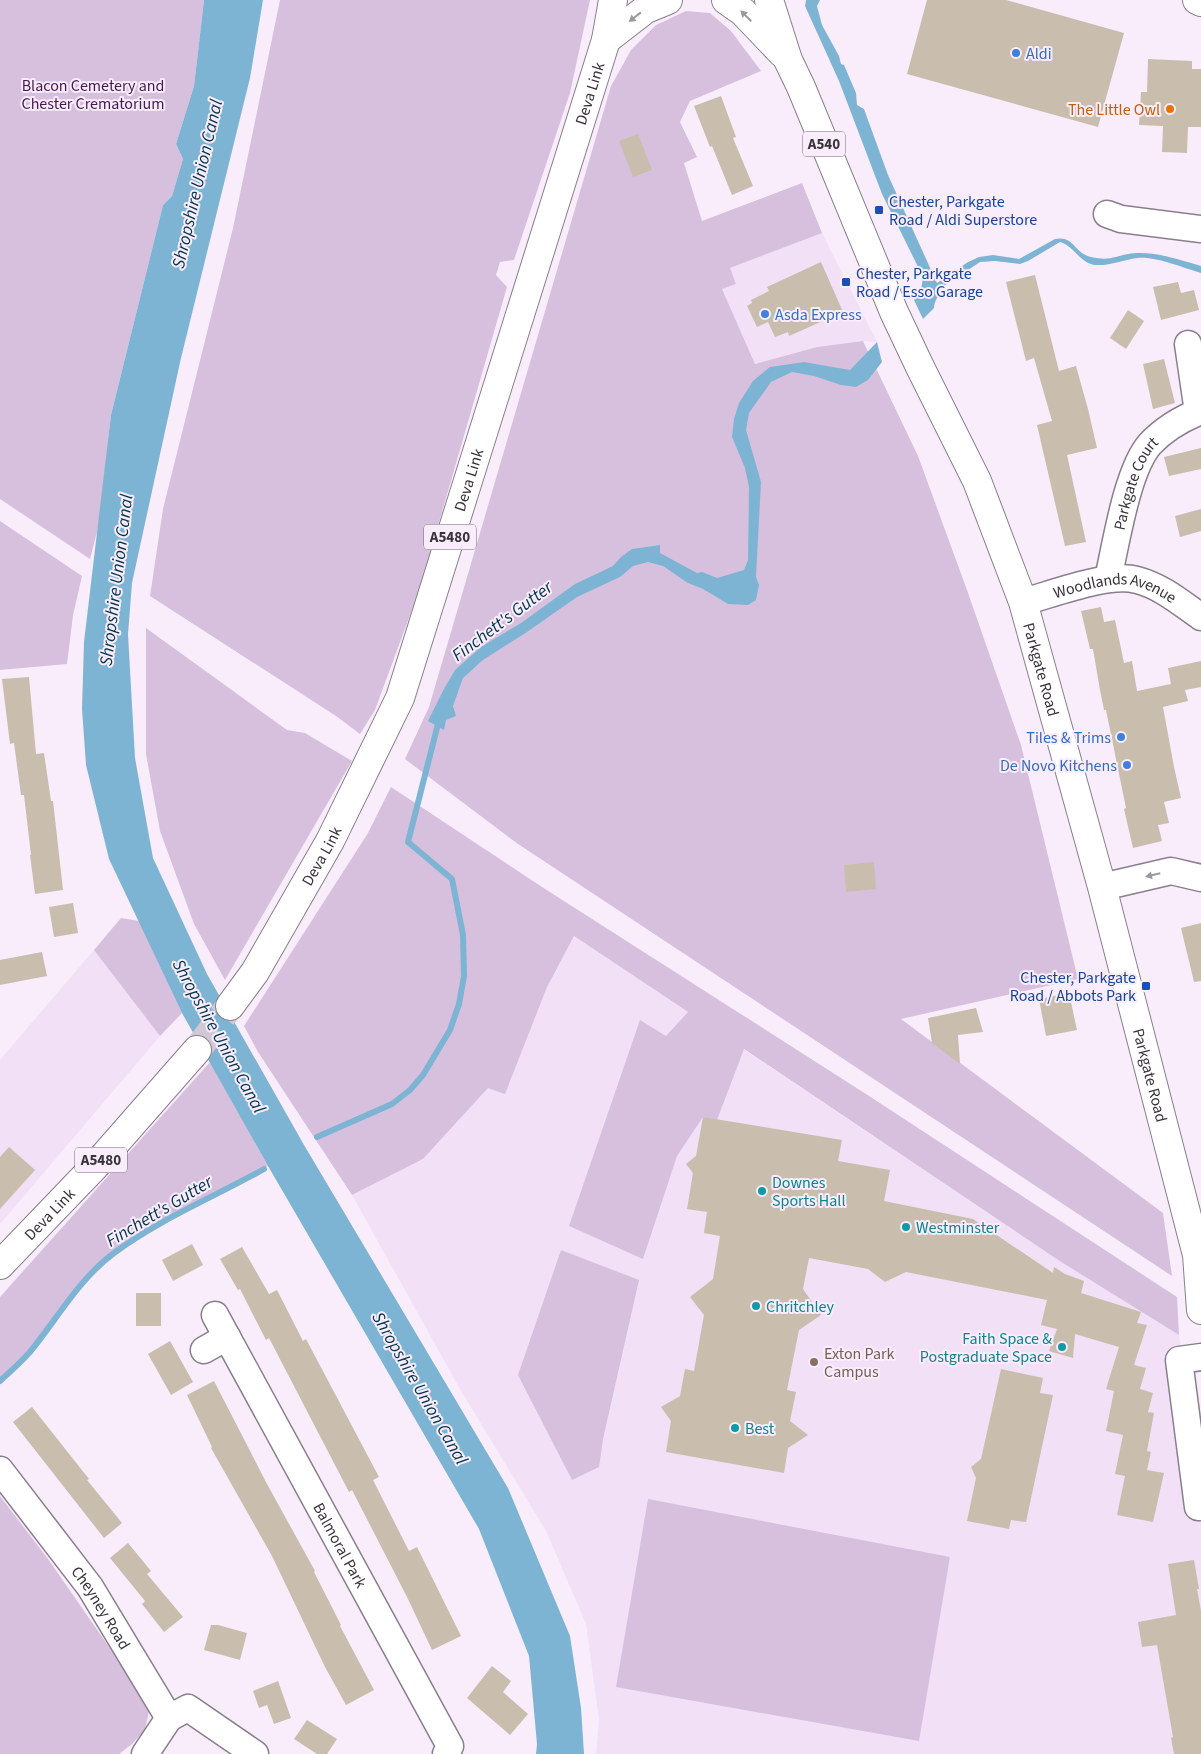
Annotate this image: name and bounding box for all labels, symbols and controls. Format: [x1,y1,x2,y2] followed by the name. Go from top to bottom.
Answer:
[741,10,753,22] one-way arrow
[629,12,642,23] one-way arrow
[1026,43,1052,65] place label: Aldi
[1010,47,1022,59] marker: Aldi
[570,59,610,128] street label: Deva Link
[22,75,164,115] park label: Blacon Cemetery and Chester Crematorium
[166,97,229,271] water label: Shropshire Union Canal
[1068,99,1160,121] place label: The Little Owl
[1164,103,1176,115] marker: The Little Owl
[803,132,845,156] road number: A540
[889,191,1037,231] place label: Chester, Parkgate Road / Aldi Superstore
[873,204,885,216] marker: Chester, Parkgate Road / Aldi Superstore
[856,263,983,303] place label: Chester, Parkgate Road / Esso Garage
[840,276,852,288] marker: Chester, Parkgate Road / Esso Garage
[775,304,862,326] place label: Asda Express
[759,308,771,320] marker: Asda Express
[1109,431,1164,532] street label: Parkgate Court
[449,446,489,514] street label: Deva Link
[94,492,139,667] water label: Shropshire Union Canal
[424,524,476,550] road number: A5480
[1051,568,1181,609] street label: Woodlands Avenue
[447,575,559,668] water label: Finchett's Gutter
[1017,620,1064,719] street label: Parkgate Road
[1026,727,1111,749] place label: Tiles & Trims
[1115,731,1127,743] marker: Tiles & Trims
[1000,755,1117,777] place label: De Novo Kitchens
[1121,759,1133,771] marker: De Novo Kitchens
[297,823,347,890] street label: Deva Link
[1146,871,1161,879] one-way arrow
[166,955,272,1118] water label: Shropshire Union Canal
[1010,967,1136,1007] place label: Chester, Parkgate Road / Abbots Park
[1140,980,1152,992] marker: Chester, Parkgate Road / Abbots Park
[1127,1026,1172,1125] street label: Parkgate Road
[75,1148,127,1172] road number: A5480
[101,1169,218,1253] water label: Finchett's Gutter
[772,1172,845,1212] place label: Downes Sports Hall
[20,1183,80,1245] street label: Deva Link
[756,1185,768,1197] marker: Downes Sports Hall
[916,1217,1000,1239] place label: Westminster
[900,1221,912,1233] marker: Westminster
[766,1296,835,1318] place label: Chritchley
[750,1300,762,1312] marker: Chritchley
[366,1307,474,1470] water label: Shropshire Union Canal
[920,1328,1052,1368] place label: Faith Space & Postgraduate Space
[1056,1341,1068,1353] marker: Faith Space & Postgraduate Space
[824,1343,894,1383] place label: Exton Park Campus
[808,1356,820,1368] marker: Exton Park Campus
[745,1418,775,1440] place label: Best
[729,1422,741,1434] marker: Best
[307,1499,372,1592] street label: Balmoral Park
[66,1562,135,1654] street label: Cheyney Road

